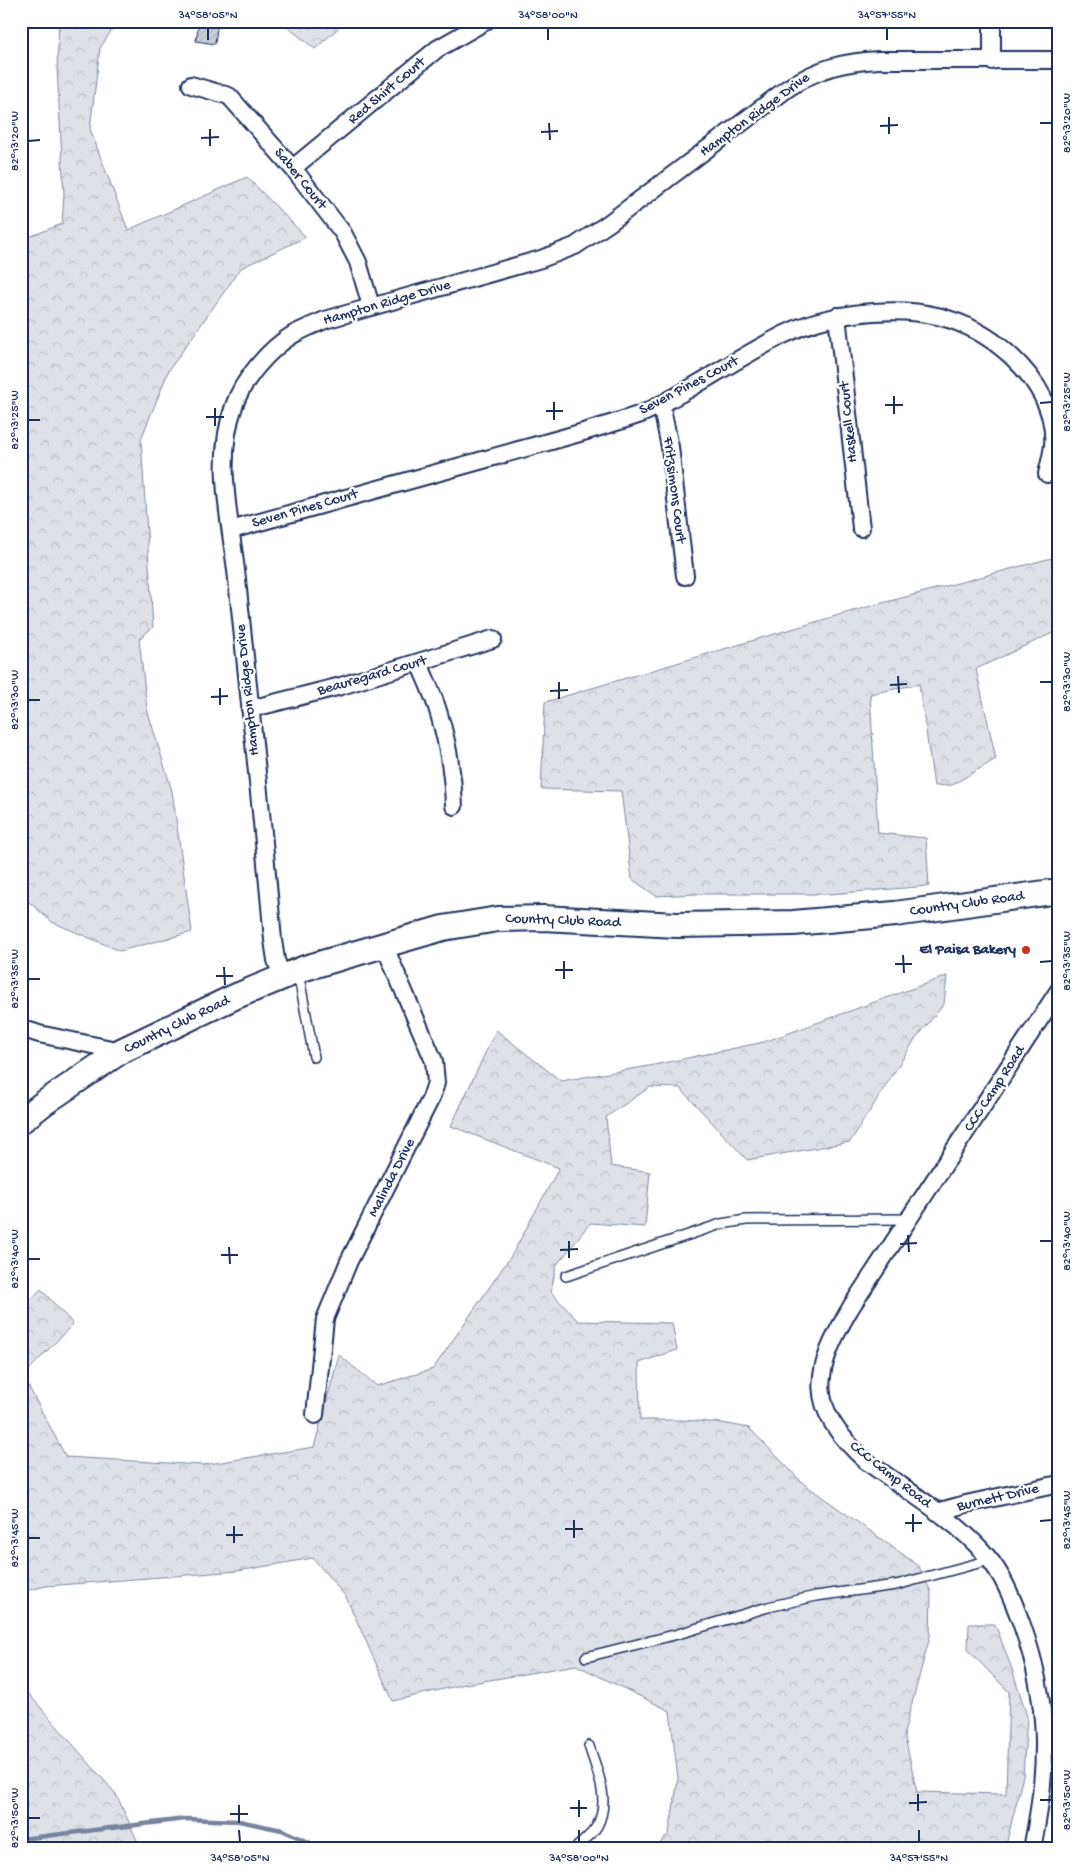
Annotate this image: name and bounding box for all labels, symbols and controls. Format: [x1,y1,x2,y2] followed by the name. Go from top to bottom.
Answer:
[177,9,238,23] text: 34°58'05"N
[517,9,578,23] text: 34°58'00"N
[857,9,916,23] text: 34°57'55"N
[345,52,431,129] street label: Red Shirt Court
[696,69,814,161] street label: Hampton Ridge Drive
[1061,93,1075,153] text: 82°13'20"W
[9,111,23,171] text: 82°13'20"W
[270,145,332,215] street label: Saber Court
[321,276,453,330] street label: Hampton Ridge Drive
[636,351,743,420] street label: Seven Pines Court
[1061,372,1075,432] text: 82°13'25"W
[836,379,862,463] street label: Haskell Court
[9,390,23,450] text: 82°13'25"W
[658,435,690,546] street label: Fritzsimons Court
[250,485,362,533] street label: Seven Pines Court
[232,623,264,757] street label: Hampton Ridge Drive
[314,651,430,700] street label: Beauregard Court
[1061,652,1075,712] text: 82°13'30"W
[9,670,23,730] text: 82°13'30"W
[909,887,1026,921] street label: Country Club Road
[505,910,622,932] street label: Country Club Road
[1061,931,1075,991] text: 82°13'35"W
[919,941,1017,959] place label: El Paisa Bakery
[1020,944,1032,956] marker: El Paisa Bakery
[9,949,23,1009] text: 82°13'35"W
[121,991,234,1058] street label: Country Club Road
[961,1042,1030,1135] street label: CCC Camp Road
[365,1135,420,1220] street label: Malinda Drive
[1061,1211,1075,1271] text: 82°13'40"W
[9,1229,23,1289] text: 82°13'40"W
[846,1438,935,1513] street label: CCC Camp Road
[954,1480,1041,1516] street label: Burnett Drive
[1061,1490,1075,1550] text: 82°13'45"W
[9,1508,23,1568] text: 82°13'45"W
[1061,1770,1075,1830] text: 82°13'50"W
[9,1788,23,1848] text: 82°13'50"W
[209,1852,270,1866] text: 34°58'05"N
[548,1852,609,1866] text: 34°58'00"N
[889,1852,948,1866] text: 34°57'55"N

